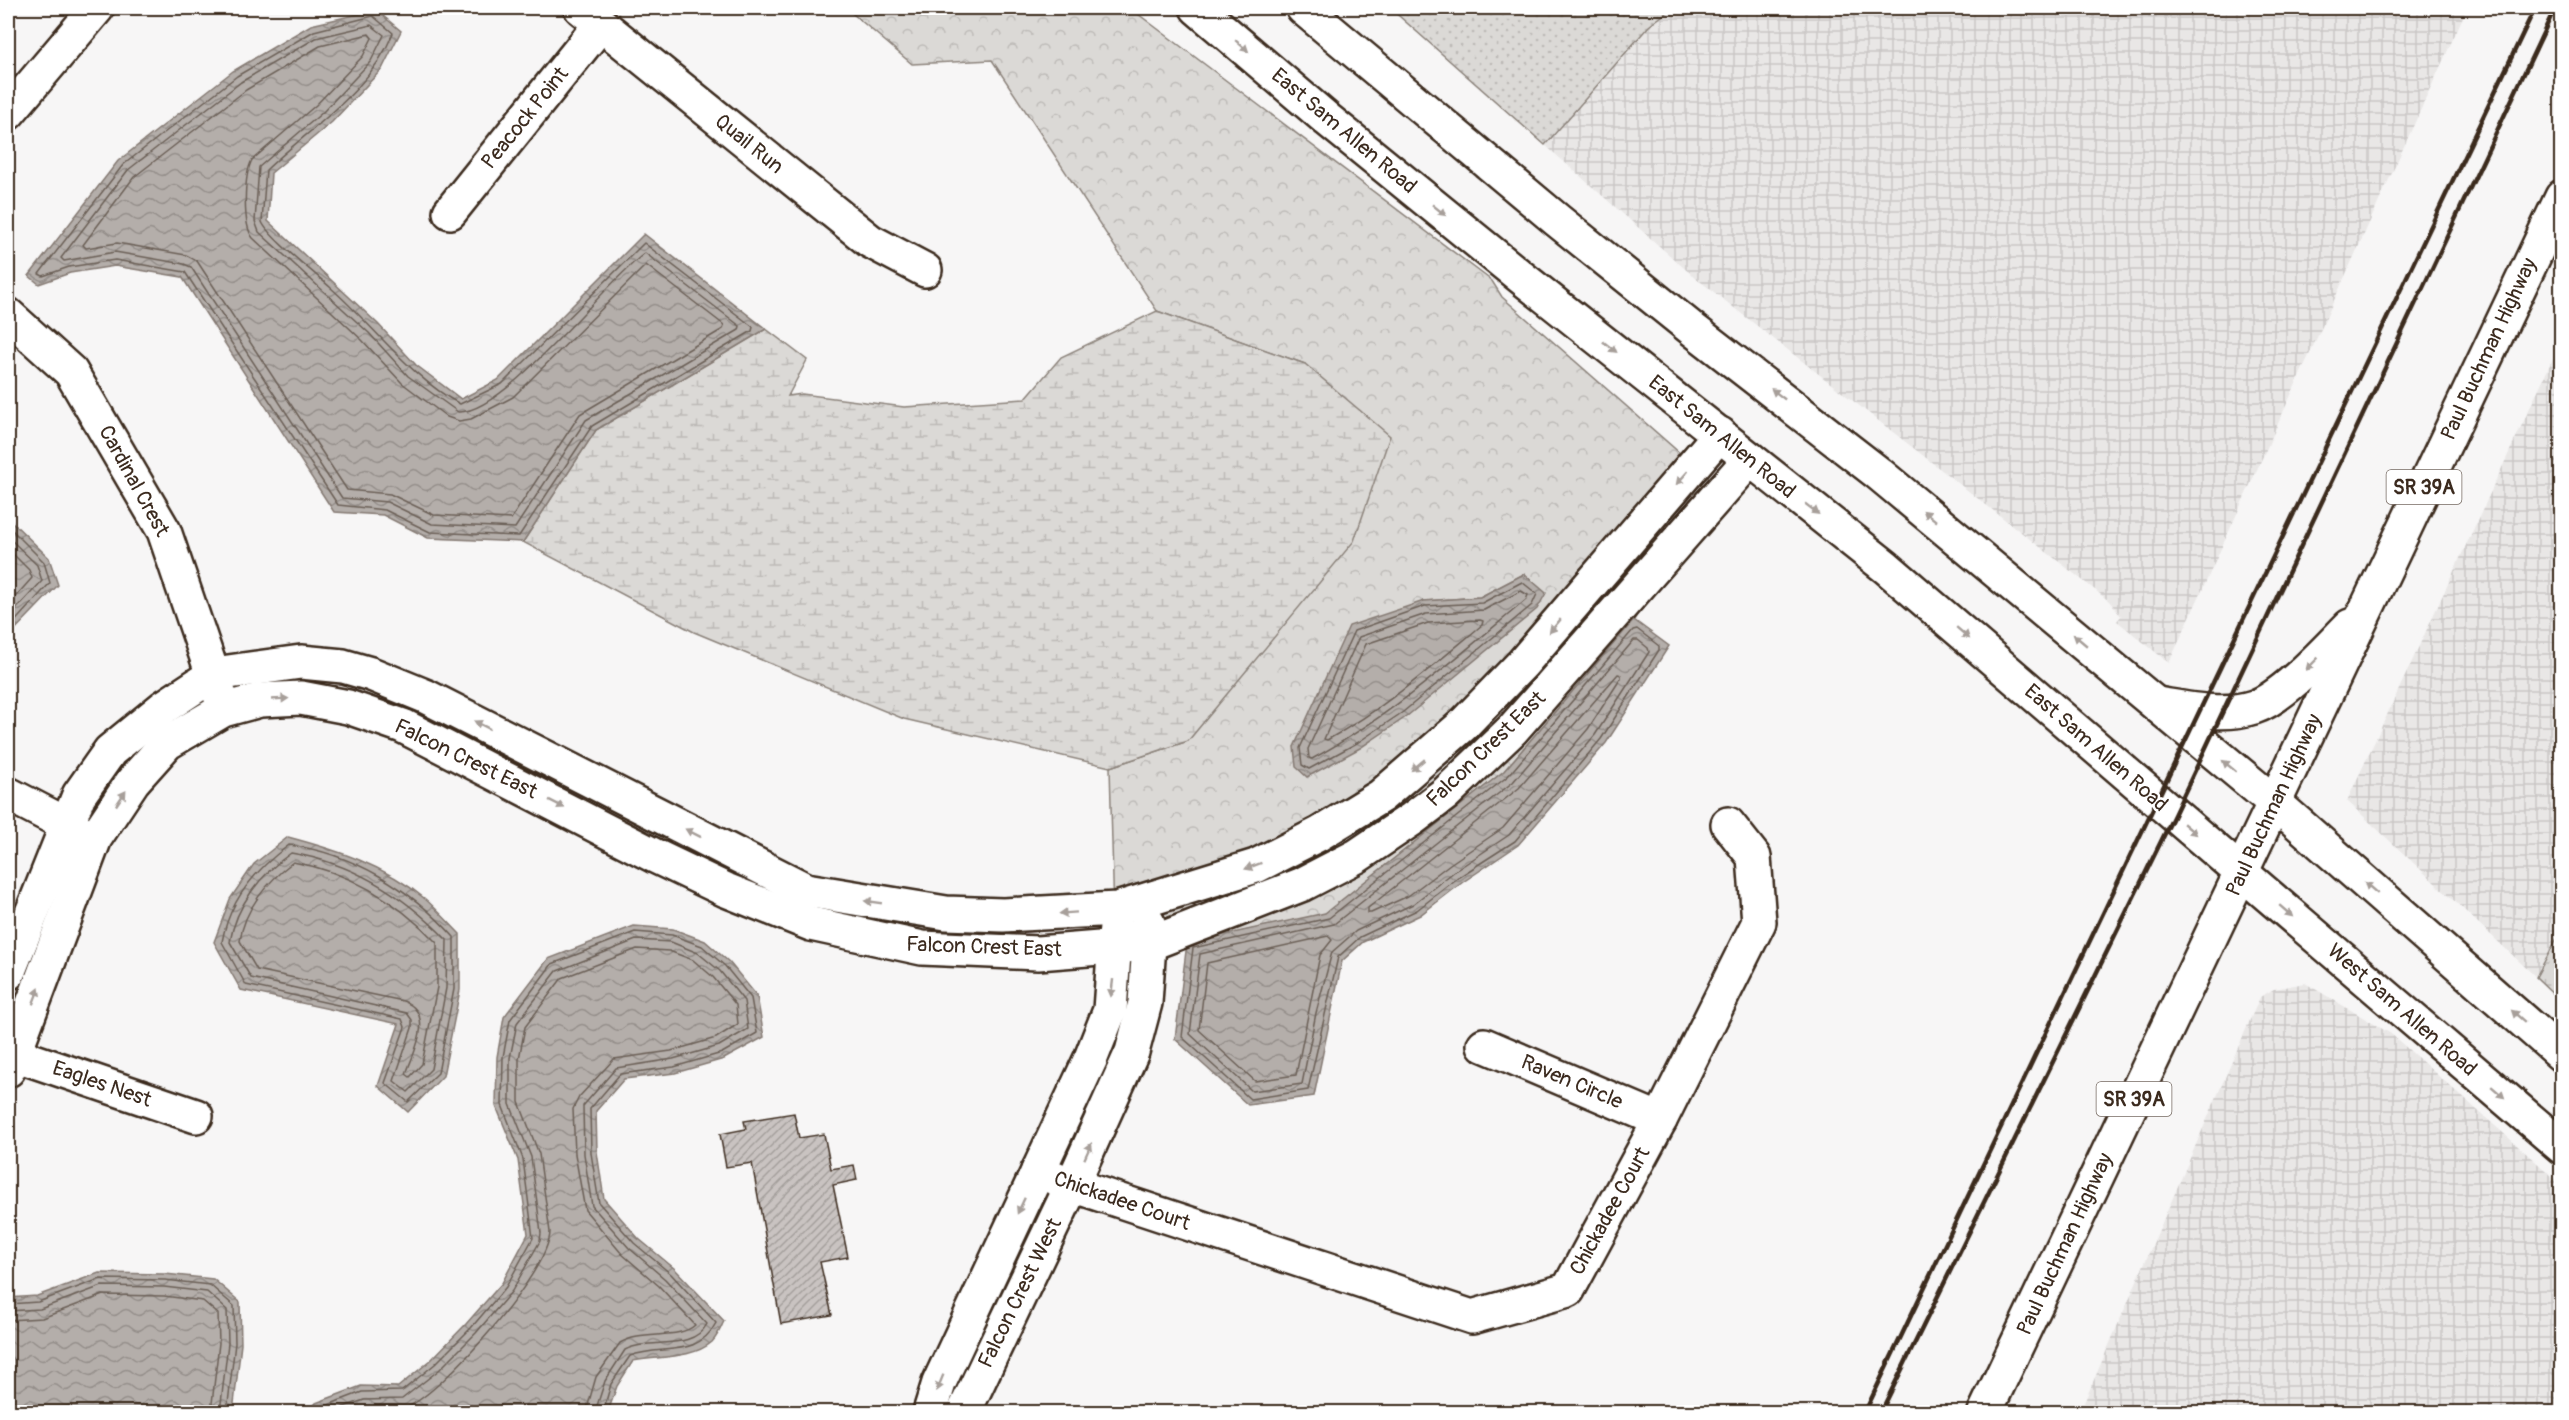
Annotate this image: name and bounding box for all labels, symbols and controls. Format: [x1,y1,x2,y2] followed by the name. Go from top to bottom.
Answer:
[1234,39,1250,52] one-way arrow
[475,61,575,175] street label: Peacock Point
[1266,62,1422,200] street label: East Sam Allen Road
[709,108,789,180] street label: Quail Run
[1431,203,1447,216] one-way arrow
[2435,254,2543,444] street label: Paul Buchman Highway
[1603,340,1618,352] one-way arrow
[1643,369,1801,505] street label: East Sam Allen Road
[1770,389,1785,401] one-way arrow
[92,421,176,542] street label: Cardinal Crest
[1675,470,1688,486] one-way arrow
[2386,470,2462,504] road number: SR 39A
[1805,502,1820,514] one-way arrow
[1923,510,1938,523] one-way arrow
[1548,618,1561,634] one-way arrow
[1955,626,1970,640] one-way arrow
[2072,634,2088,647] one-way arrow
[2305,657,2319,671] one-way arrow
[2019,678,2173,818] street label: East Sam Allen Road
[1421,685,1552,813] street label: Falcon Crest East
[270,694,289,704] one-way arrow
[2220,710,2328,900] street label: Paul Buchman Highway
[390,713,542,805] street label: Falcon Crest East
[473,720,490,730] one-way arrow
[1411,758,1426,772] one-way arrow
[2222,760,2237,773] one-way arrow
[116,790,127,807] one-way arrow
[549,799,566,808] one-way arrow
[2182,822,2197,835] one-way arrow
[685,828,702,838] one-way arrow
[1244,862,1262,871] one-way arrow
[2363,881,2379,894] one-way arrow
[864,898,883,907] one-way arrow
[2278,904,2294,917] one-way arrow
[1058,908,1077,917] one-way arrow
[906,931,1063,963] street label: Falcon Crest East
[2322,938,2482,1082] street label: West Sam Allen Road
[1107,979,1117,998] one-way arrow
[32,987,41,1005] one-way arrow
[2510,1009,2525,1023] one-way arrow
[1517,1048,1628,1116] street label: Raven Circle
[49,1054,156,1114] street label: Eagles Nest
[2096,1082,2172,1116] road number: SR 39A
[2490,1085,2505,1098] one-way arrow
[1083,1142,1092,1159] one-way arrow
[1564,1142,1657,1280] street label: Chickadee Court
[2011,1149,2119,1339] street label: Paul Buchman Highway
[1050,1165,1194,1237] street label: Chickadee Court
[1017,1197,1026,1214] one-way arrow
[972,1213,1068,1372] street label: Falcon Crest West
[935,1374,944,1392] one-way arrow

